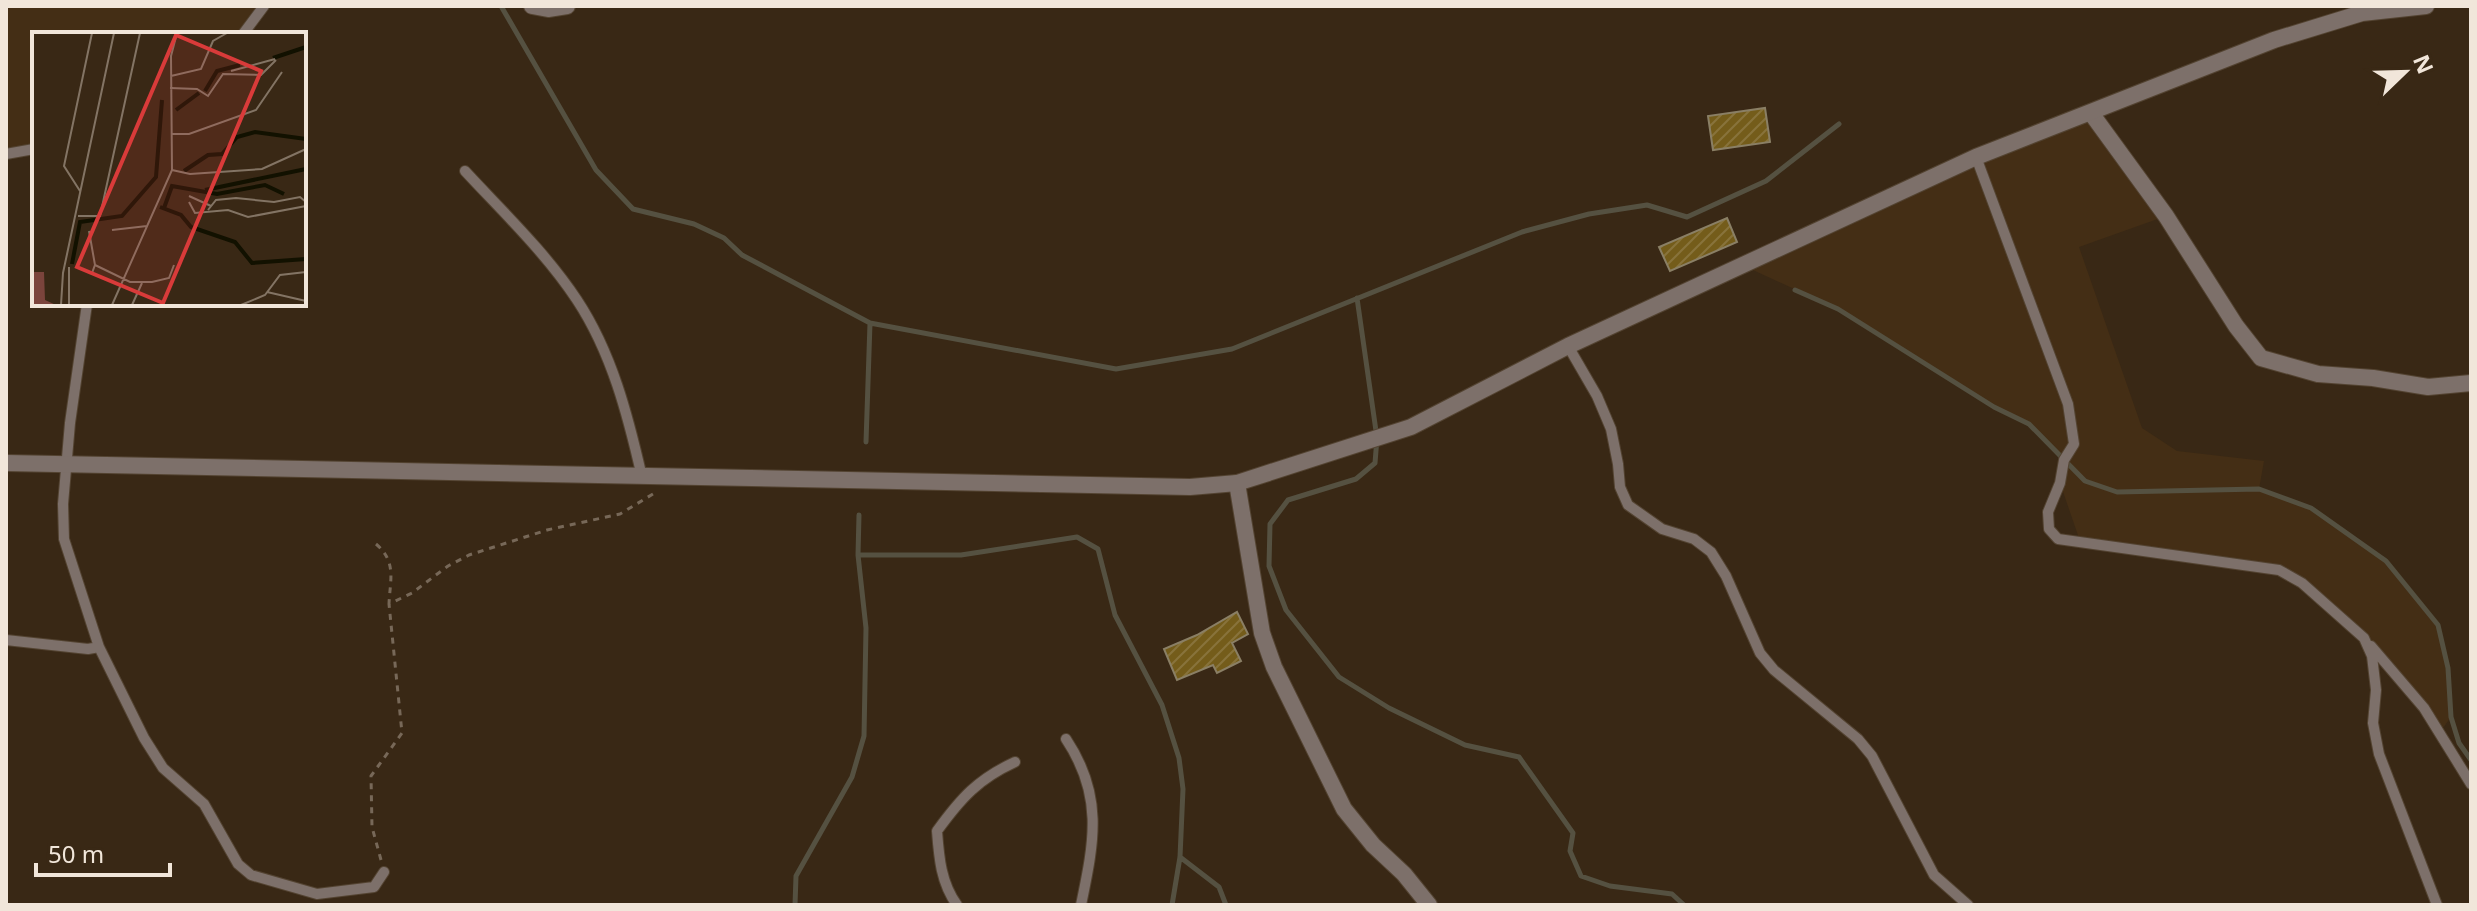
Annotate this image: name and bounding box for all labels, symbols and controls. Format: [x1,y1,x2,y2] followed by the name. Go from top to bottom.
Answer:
[32,32,306,306] inset map
[2365,32,2445,112] north arrow
[2407,50,2442,78] text: N
[36,827,170,877] scale bar
[48,837,104,870] text: 50 m

